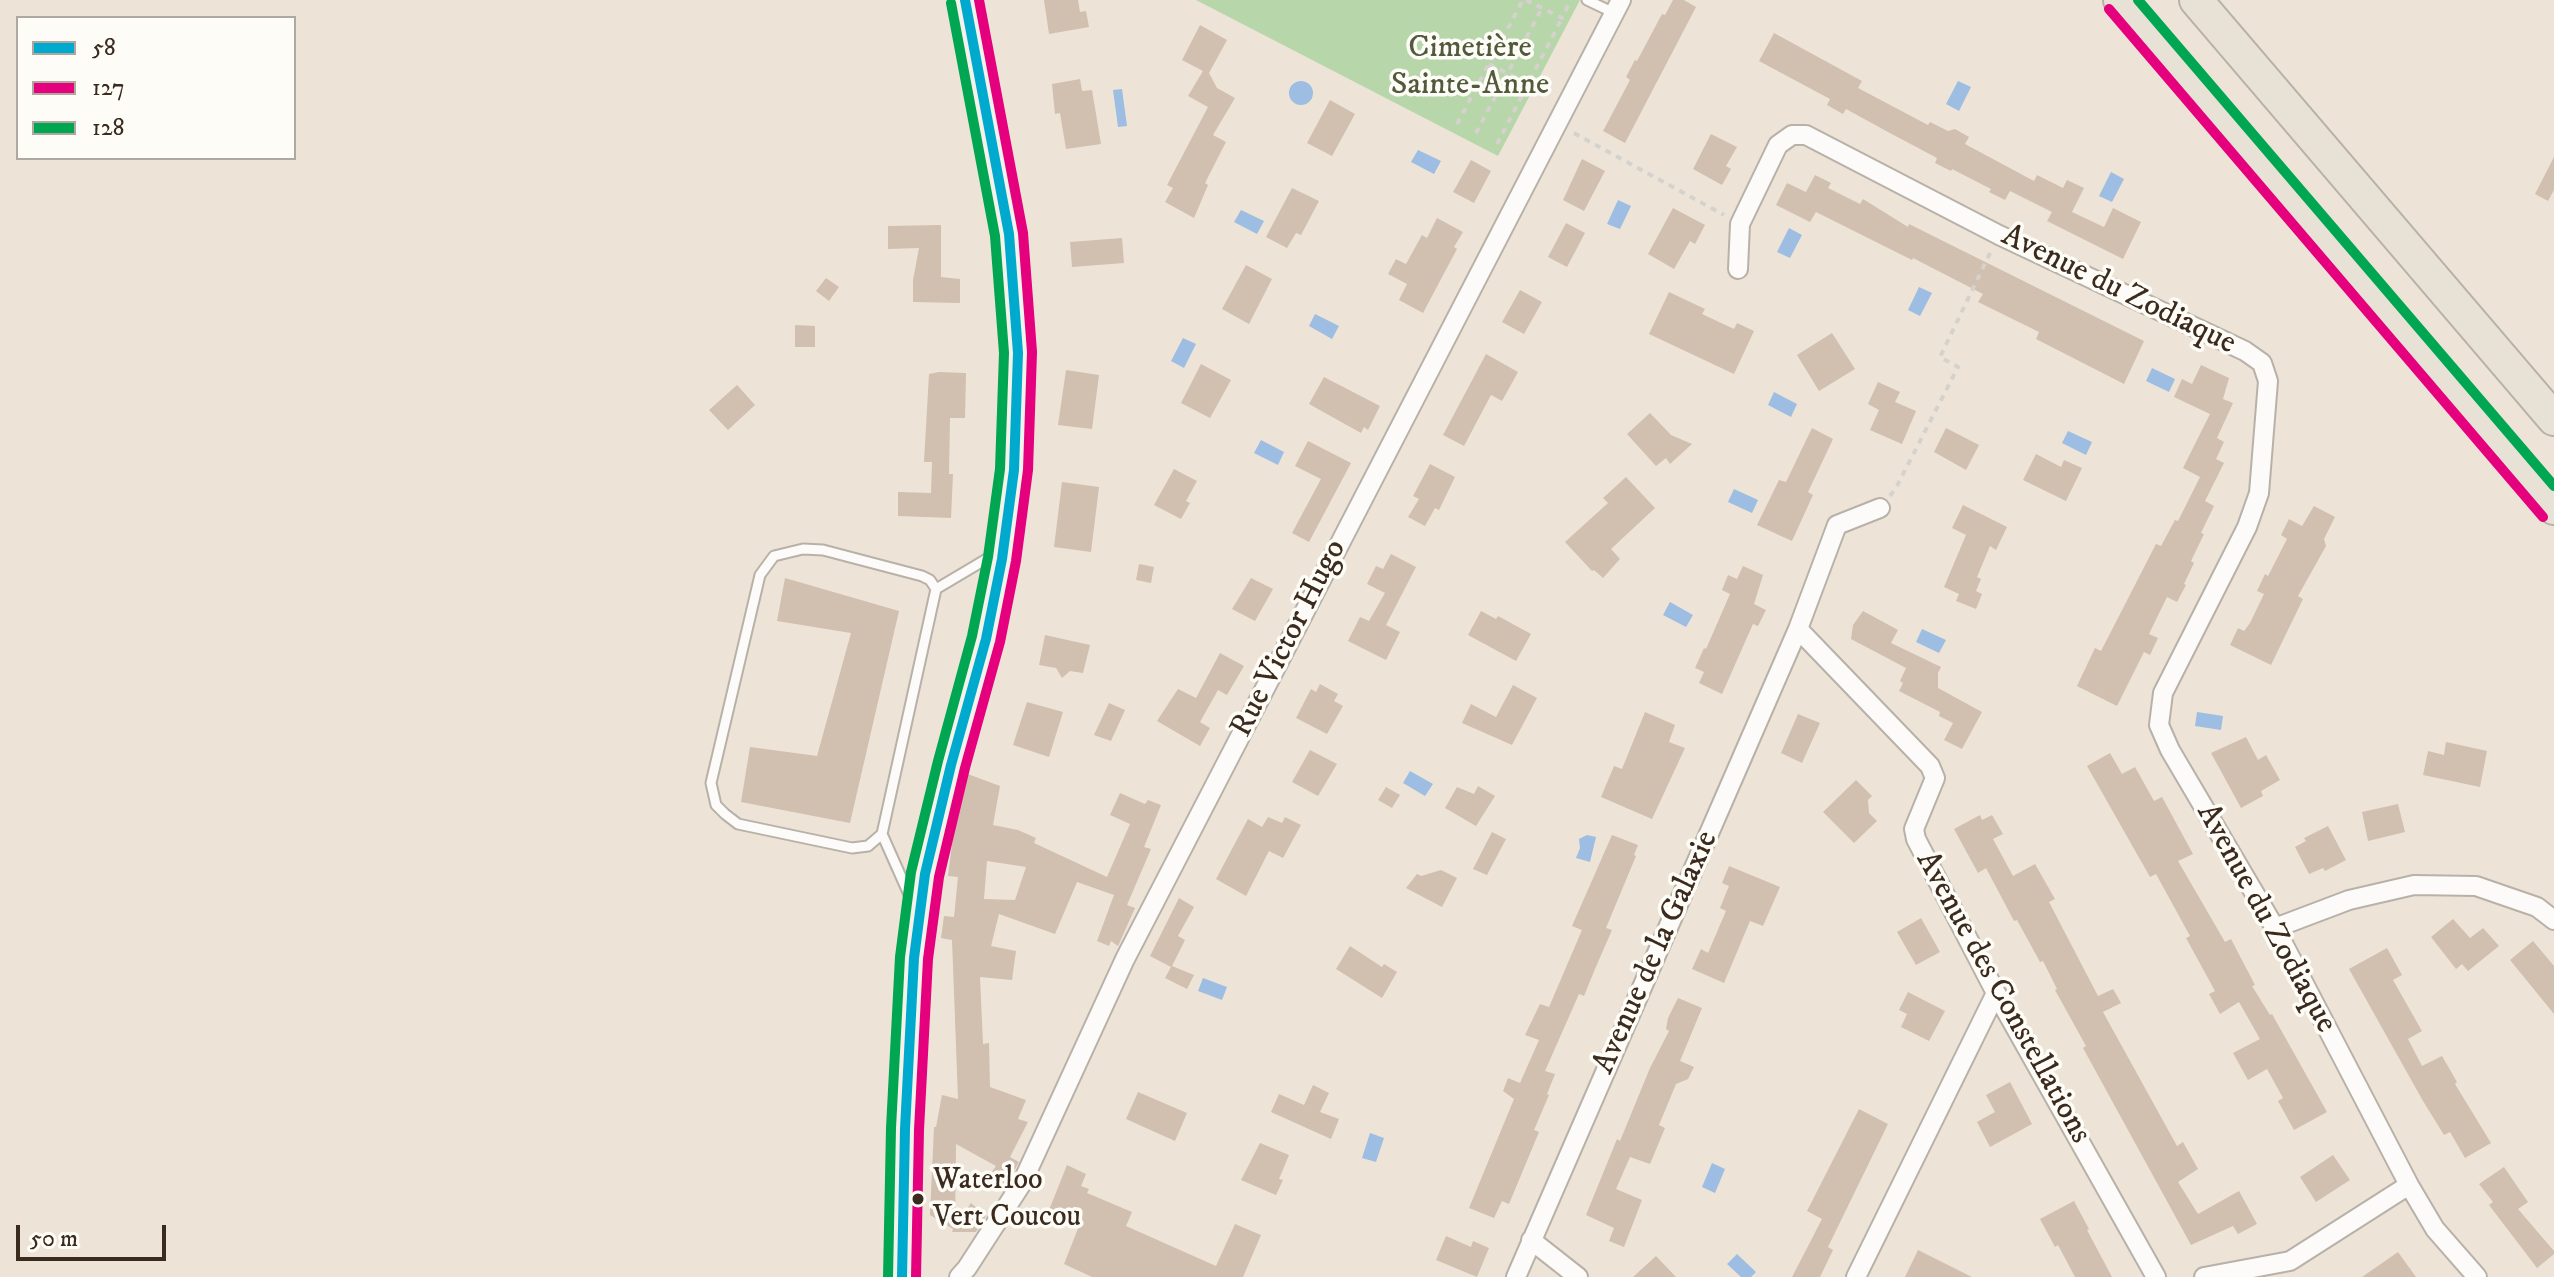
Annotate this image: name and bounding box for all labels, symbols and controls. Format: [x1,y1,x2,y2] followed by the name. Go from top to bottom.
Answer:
[16,16,296,160] legend
[1391,30,1549,105] park label: Cimetière Sainte-Anne
[92,33,116,63] text: 58
[92,73,125,103] text: 127
[92,113,125,143] text: 128
[1995,218,2241,364] street label: Avenue du Zodiaque
[1224,534,1356,744] street label: Rue Victor Hugo
[2186,798,2344,1040] street label: Avenue du Zodiaque
[1586,826,1728,1080] street label: Avenue de la Galaxie
[1906,845,2098,1151] street label: Avenue des Constellations
[933,1164,1081,1234] place label: Waterloo Vert Coucou
[910,1191,926,1207] marker: Waterloo Vert Coucou
[20,1209,170,1259] scale bar
[30,1224,78,1254] text: 50 m

